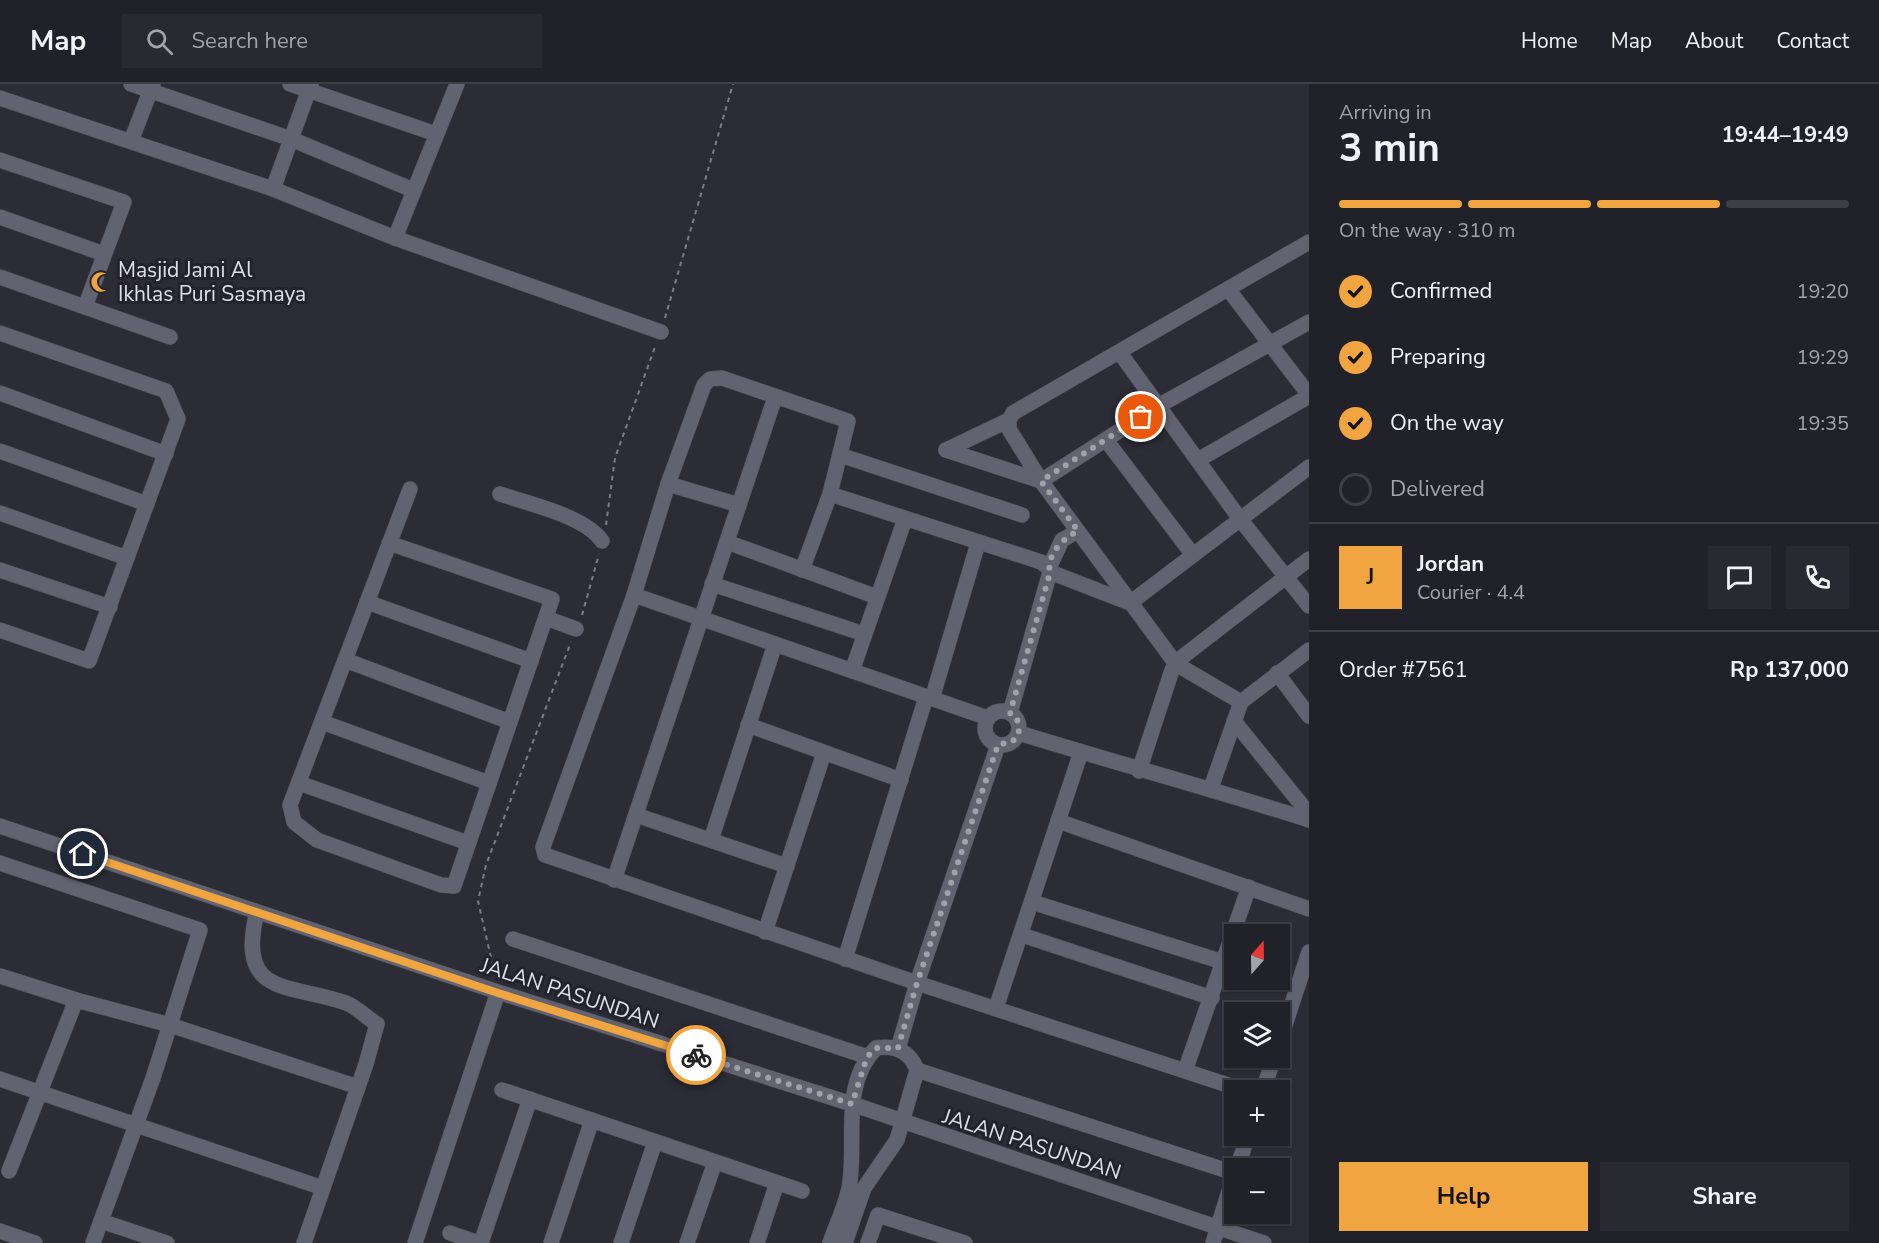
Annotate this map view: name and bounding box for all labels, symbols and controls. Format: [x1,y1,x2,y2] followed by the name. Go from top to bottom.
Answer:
[122,14,542,68] search box
[30,22,86,60] text: Map
[143,25,176,58] icon: search
[191,26,308,56] text: Search here
[1521,27,1578,55] text: Home
[1611,27,1652,55] text: Map
[1685,27,1743,55] text: About
[1776,27,1849,55] text: Contact
[1339,99,1432,126] text: Arriving in
[1721,120,1849,150] text: 19:44–19:49
[1339,122,1440,175] text: 3 min
[1339,217,1515,244] text: On the way · 310 m
[118,256,306,308] place label: Masjid Jami Al Ikhlas Puri Sasmaya
[89,270,113,294] mosque icon: Masjid Jami Al Ikhlas Puri Sasmaya
[1339,275,1372,308] icon: check
[1390,276,1492,306] text: Confirmed
[1796,278,1849,305] text: 19:20
[1339,341,1372,374] icon: check
[1390,342,1486,372] text: Preparing
[1796,344,1849,371] text: 19:29
[1115,391,1166,442] pin
[1124,400,1157,433] icon: bag
[1339,407,1372,440] icon: check
[1390,408,1504,438] text: On the way
[1796,410,1849,437] text: 19:35
[1390,474,1485,504] text: Delivered
[1708,546,1771,609] button: chat
[1786,546,1849,609] button: phone
[1417,549,1484,579] text: Jordan
[1367,562,1374,592] text: J
[1417,579,1525,606] text: Courier · 4.4
[1339,655,1468,685] text: Order #7561
[1730,655,1849,685] text: Rp 137,000
[57,828,108,879] pin
[66,837,99,870] icon: home
[1224,924,1290,990] north arrow
[1224,924,1290,1224] map controls
[476,951,663,1035] street label: JALAN PASUNDAN
[1224,1002,1290,1068] button: layers
[666,1025,726,1085] courier
[680,1039,713,1072] icon: bike
[1224,1080,1290,1146] button: +
[938,1102,1125,1186] street label: JALAN PASUNDAN
[1224,1158,1290,1224] button: −
[1339,1162,1588,1231] button: Help
[1600,1162,1849,1231] button: Share

